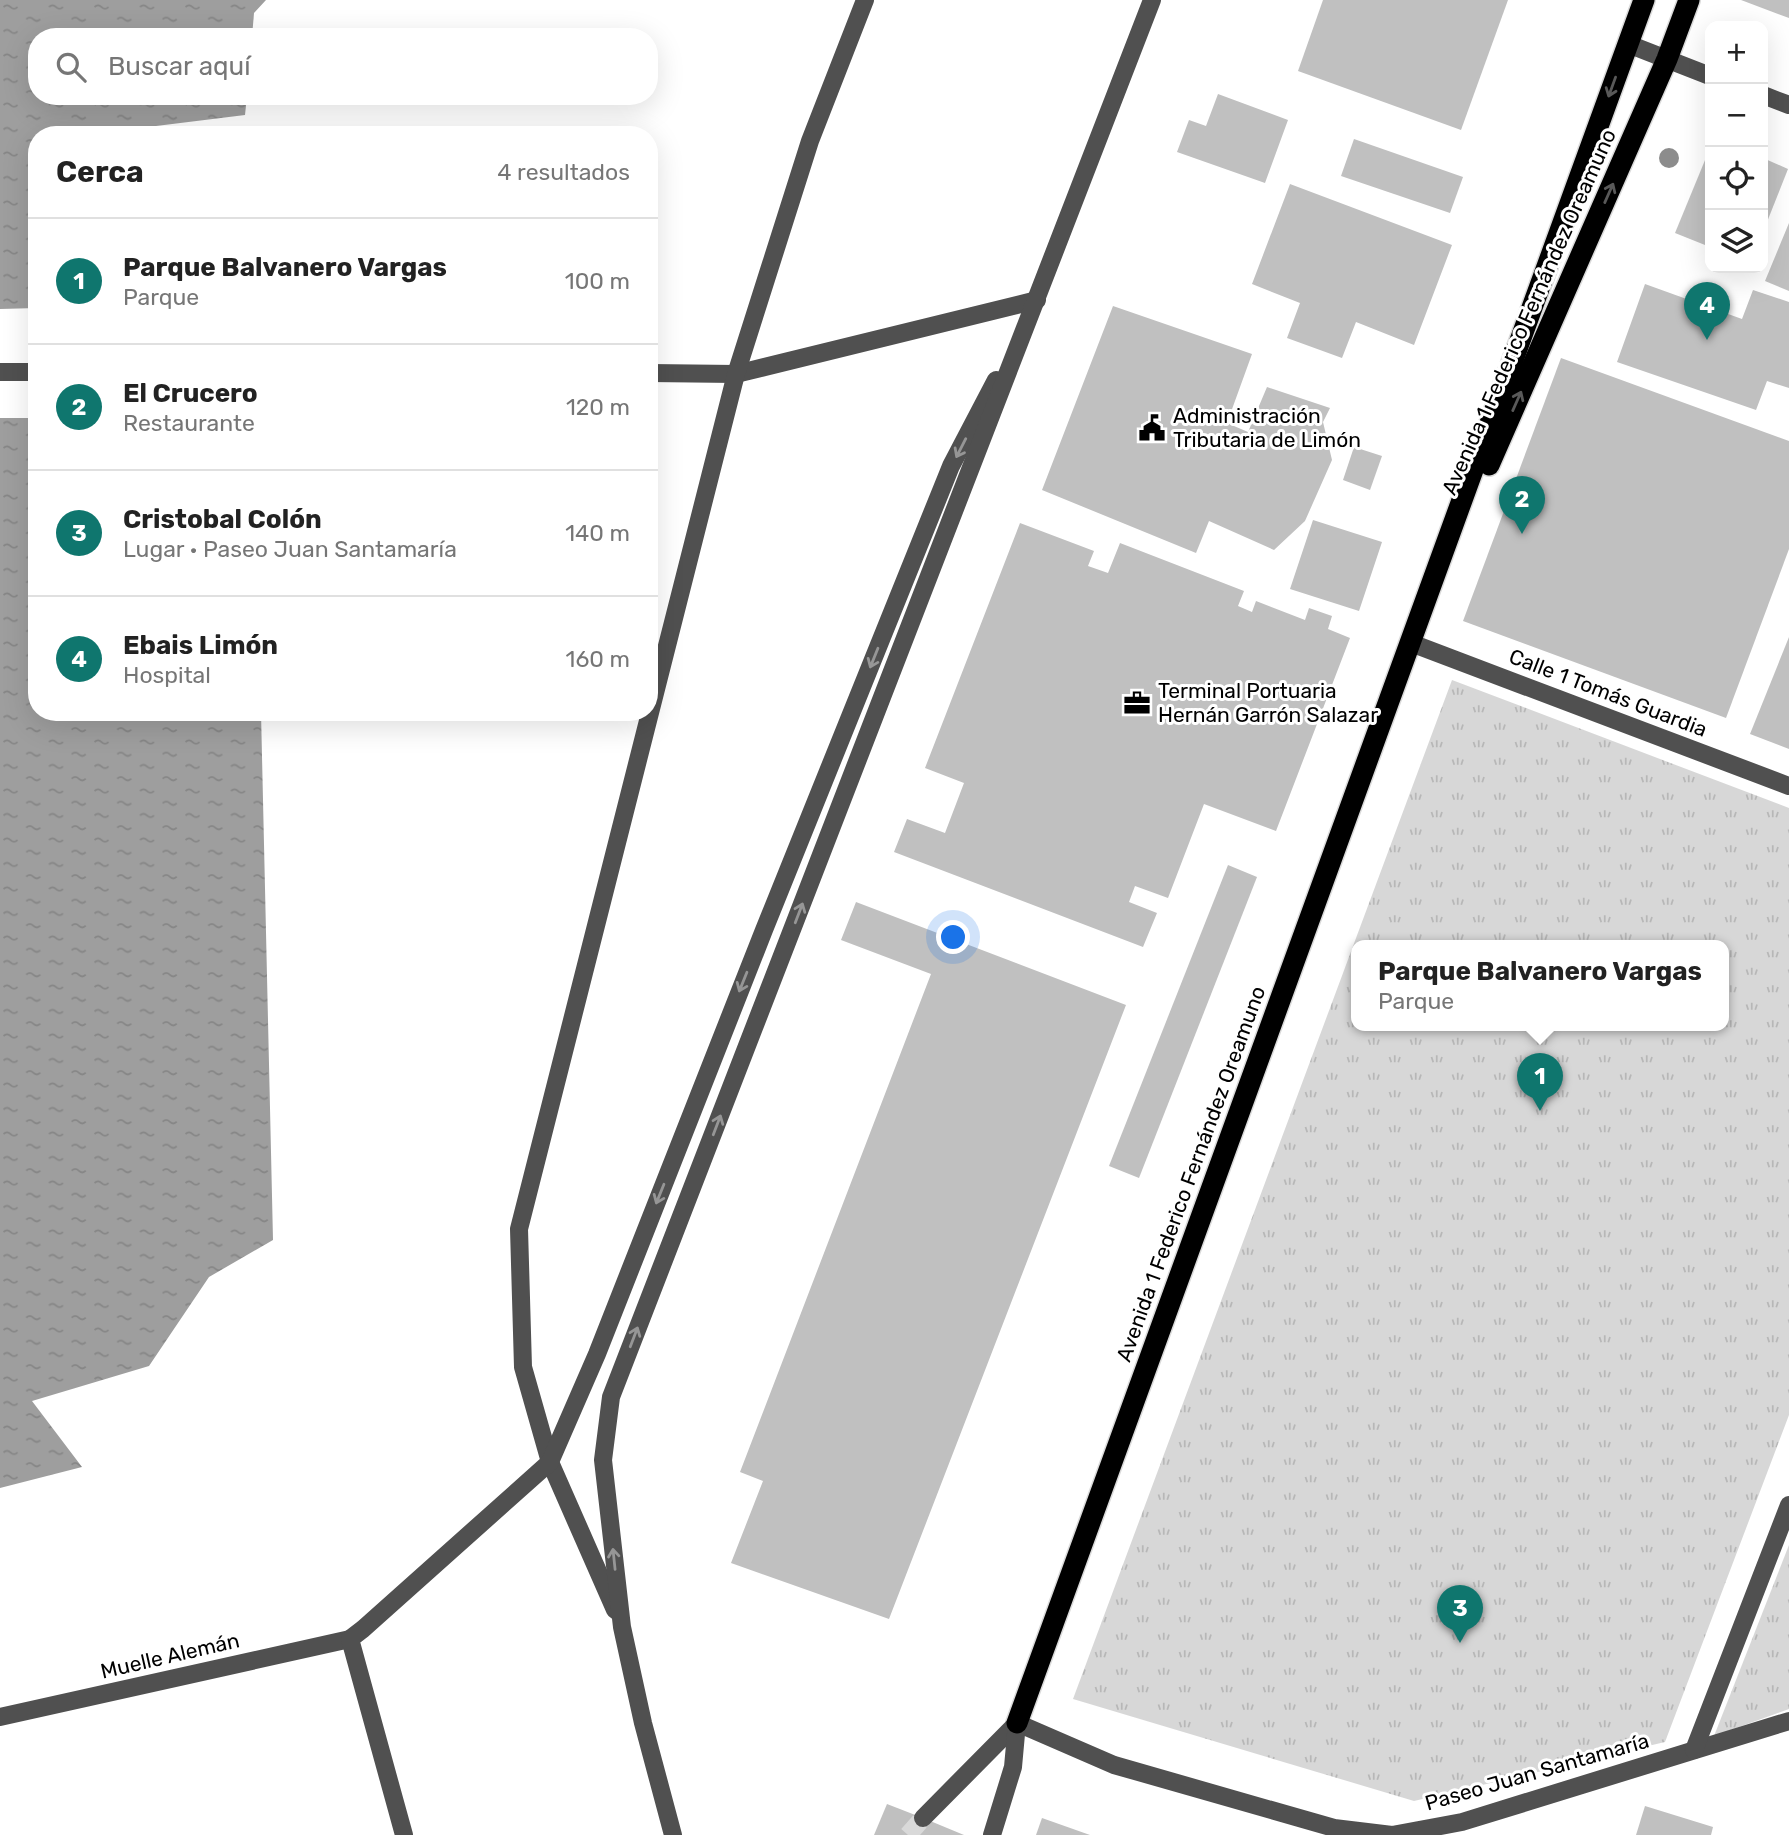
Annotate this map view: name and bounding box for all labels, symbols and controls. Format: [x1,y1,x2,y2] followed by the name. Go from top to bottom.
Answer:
[1705,21,1768,273] map controls
[1705,21,1768,84] button: +
[28,28,658,105] search box
[52,48,90,86] icon: search
[108,51,250,82] text: Buscar aquí
[1605,76,1617,98] one-way arrow
[1705,84,1768,147] button: −
[1436,125,1621,499] street label: Avenida 1 Federico Fernández Oreamuno
[1705,147,1768,210] button: locate
[56,154,144,190] text: Cerca
[497,158,630,186] text: 4 resultados
[1603,182,1616,204] one-way arrow
[1705,210,1768,273] button: layers
[123,252,447,283] text: Parque Balvanero Vargas
[73,267,85,295] text: 1
[565,267,630,295] text: 100 m
[1684,282,1730,340] pin: 4
[123,283,199,311] text: Parque
[123,378,258,409] text: El Crucero
[1511,391,1524,412] one-way arrow
[72,393,86,421] text: 2
[566,393,630,421] text: 120 m
[1173,403,1361,452] place label: Administración Tributaria de Limón
[123,409,255,437] text: Restaurante
[1137,413,1167,443] public building icon: Administración Tributaria de Limón
[953,437,967,457] one-way arrow
[1499,476,1545,534] pin: 2
[123,504,322,535] text: Cristobal Colón
[71,519,87,547] text: 3
[565,519,630,547] text: 140 m
[123,535,457,563] text: Lugar · Paseo Juan Santamaría
[123,630,278,661] text: Ebais Limón
[1506,643,1711,742] street label: Calle 1 Tomás Guardia
[71,645,87,673] text: 4
[566,645,630,673] text: 160 m
[866,646,879,668] one-way arrow
[123,661,211,689] text: Hospital
[1158,678,1378,727] place label: Terminal Portuaria Hernán Garrón Salazar
[1122,688,1152,718] office icon: Terminal Portuaria Hernán Garrón Salazar
[794,903,807,924] one-way arrow
[936,920,970,954] your location
[1351,940,1729,1031] popup
[1378,956,1702,987] text: Parque Balvanero Vargas
[736,971,749,993] one-way arrow
[1111,983,1270,1365] street label: Avenida 1 Federico Fernández Oreamuno
[1378,987,1454,1015] text: Parque
[1517,1053,1563,1111] pin: 1
[711,1115,724,1136] one-way arrow
[652,1183,665,1204] one-way arrow
[629,1327,642,1349] one-way arrow
[608,1548,621,1571] one-way arrow
[1437,1585,1483,1643] pin: 3
[98,1627,242,1684] street label: Muelle Alemán
[1422,1728,1652,1815] street label: Paseo Juan Santamaría

